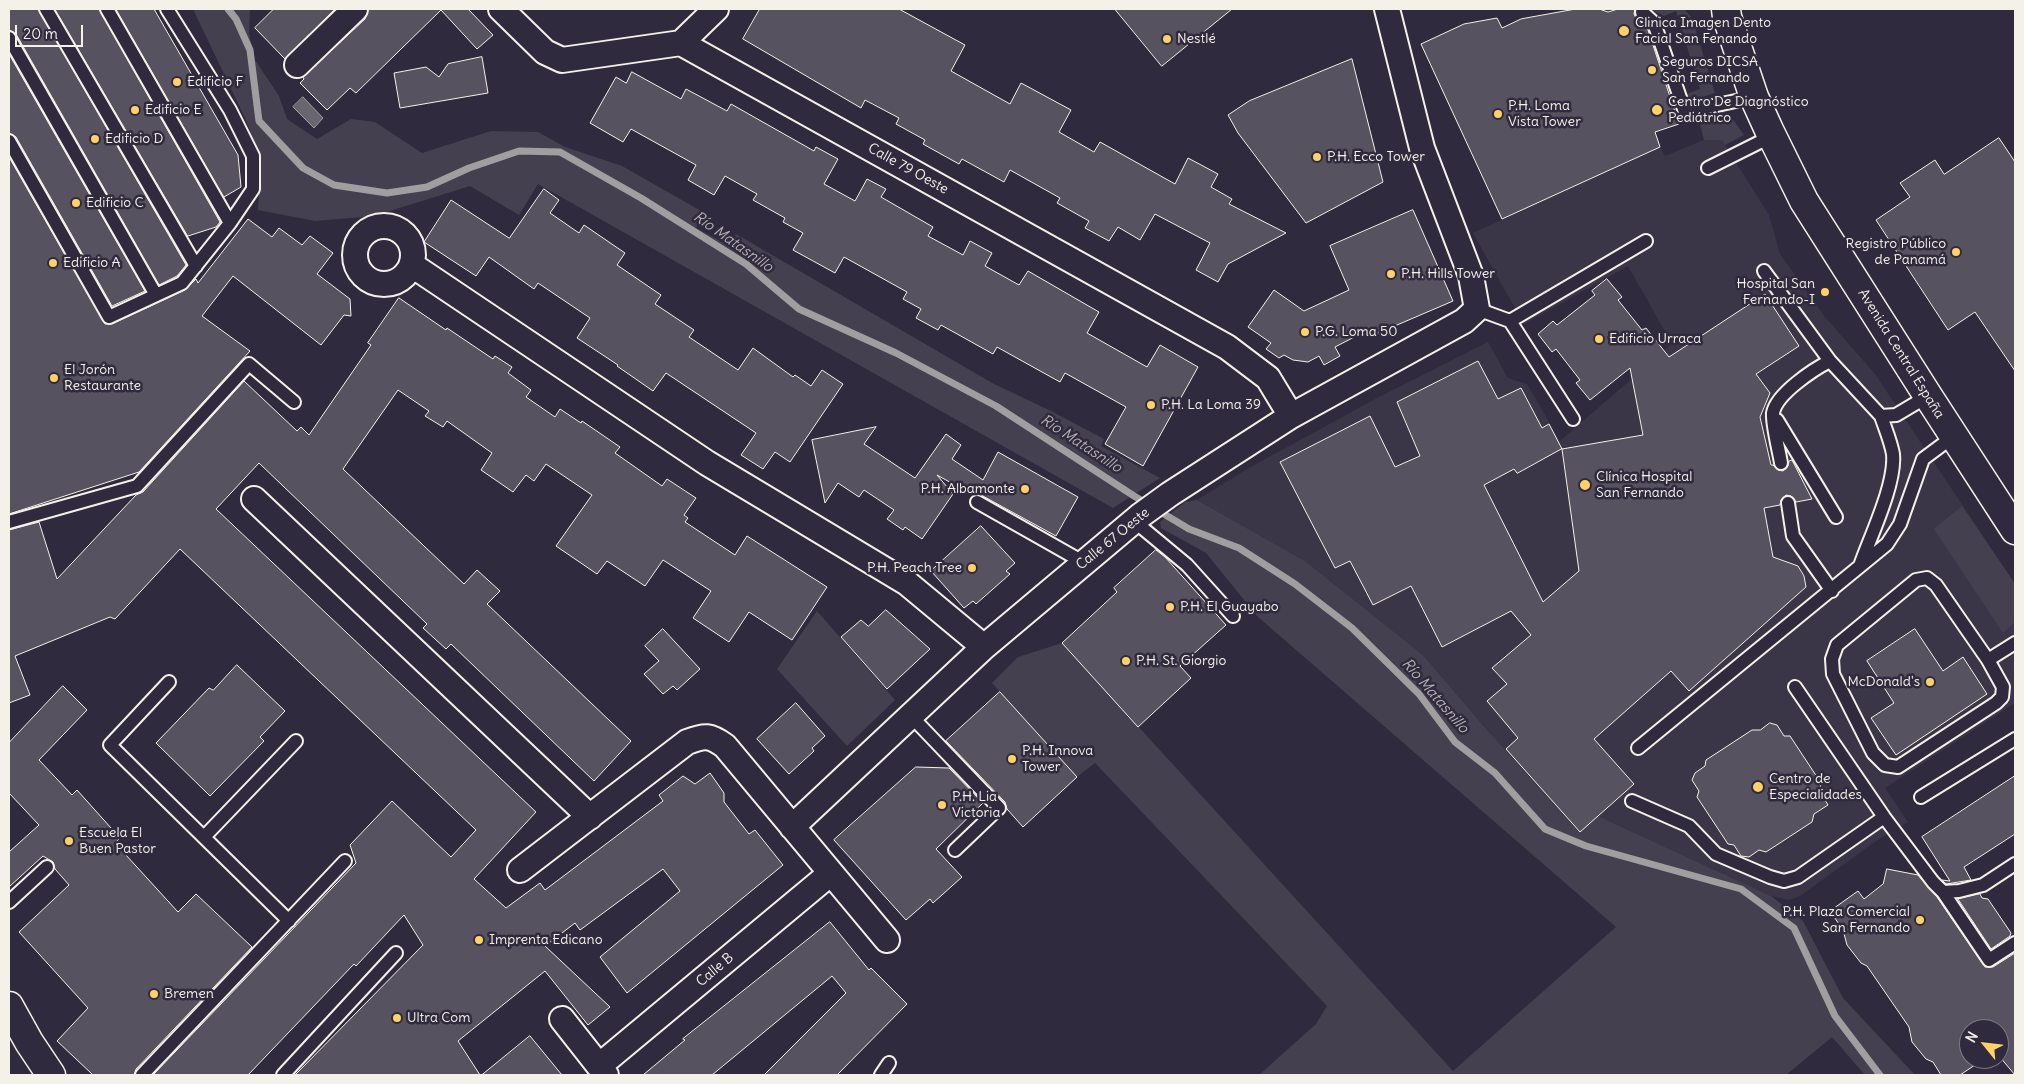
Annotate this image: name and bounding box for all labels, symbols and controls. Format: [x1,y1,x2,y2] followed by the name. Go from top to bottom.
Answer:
[18,15,85,47] scale bar
[1635,15,1771,48] place label: Clinica Imagen Dento Facial San Fenando
[23,24,58,43] text: 20 m
[1617,24,1631,38] marker: Clinica Imagen Dento Facial San Fenando
[1177,31,1216,47] place label: Nestlé
[1161,33,1173,45] marker: Nestlé
[1662,54,1758,86] place label: Seguros DICSA San Fernando
[1646,64,1658,76] marker: Seguros DICSA San Fernando
[187,74,243,90] place label: Edificio F
[171,76,183,88] marker: Edificio F
[1668,94,1809,126] place label: Centro De Diagnóstico Pediátrico
[1508,98,1581,130] place label: P.H. Loma Vista Tower
[145,102,202,118] place label: Edificio E
[1650,103,1664,117] marker: Centro De Diagnóstico Pediátrico
[129,104,141,116] marker: Edificio E
[1492,108,1504,120] marker: P.H. Loma Vista Tower
[105,131,163,147] place label: Edificio D
[89,133,101,145] marker: Edificio D
[865,140,951,198] street label: Calle 79 Oeste
[1327,149,1425,165] place label: P.H. Ecco Tower
[1311,151,1323,163] marker: P.H. Ecco Tower
[86,195,144,211] place label: Edificio C
[70,197,82,209] marker: Edificio C
[690,208,776,276] water label: Río Matasnillo
[1846,236,1946,268] place label: Registro Público de Panamá
[1950,246,1962,258] marker: Registro Público de Panamá
[63,255,121,271] place label: Edificio A
[47,257,59,269] marker: Edificio A
[1401,266,1495,282] place label: P.H. Hills Tower
[1385,268,1397,280] marker: P.H. Hills Tower
[1737,276,1815,308] place label: Hospital San Fernando-I
[1819,286,1831,298] marker: Hospital San Fernando-I
[1854,286,1948,422] street label: Avenida Central España
[1315,324,1397,340] place label: P.G. Loma 50
[1299,326,1311,338] marker: P.G. Loma 50
[1609,331,1701,347] place label: Edificio Urraca
[1593,333,1605,345] marker: Edificio Urraca
[64,362,141,394] place label: El Jorón Restaurante
[48,372,60,384] marker: El Jorón Restaurante
[1161,397,1261,413] place label: P.H. La Loma 39
[1145,399,1157,411] marker: P.H. La Loma 39
[1037,411,1125,477] water label: Río Matasnillo
[1596,469,1692,502] place label: Clínica Hospital San Fernando
[1578,478,1592,492] marker: Clínica Hospital San Fernando
[921,481,1015,497] place label: P.H. Albamonte
[1019,483,1031,495] marker: P.H. Albamonte
[1073,504,1153,574] street label: Calle 67 Oeste
[867,560,962,576] place label: P.H. Peach Tree
[966,562,978,574] marker: P.H. Peach Tree
[1180,599,1279,615] place label: P.H. El Guayabo
[1164,601,1176,613] marker: P.H. El Guayabo
[1136,653,1226,669] place label: P.H. St. Giorgio
[1120,655,1132,667] marker: P.H. St. Giorgio
[1398,655,1472,737] water label: Río Matasnillo
[1847,674,1920,690] place label: McDonald's
[1924,676,1936,688] marker: McDonald's
[1022,743,1093,776] place label: P.H. Innova Tower
[1006,753,1018,765] marker: P.H. Innova Tower
[1769,771,1862,804] place label: Centro de Especialidades
[1751,780,1765,794] marker: Centro de Especialidades
[952,789,1000,822] place label: P.H. Lia Victoria
[936,799,948,811] marker: P.H. Lia Victoria
[79,825,156,858] place label: Escuela El Buen Pastor
[63,835,75,847] marker: Escuela El Buen Pastor
[1782,904,1910,936] place label: P.H. Plaza Comercial San Fernando
[1914,914,1926,926] marker: P.H. Plaza Comercial San Fernando
[489,932,602,948] place label: Imprenta Edicano
[473,934,485,946] marker: Imprenta Edicano
[693,950,737,990] street label: Calle B
[164,986,214,1002] place label: Bremen
[148,988,160,1000] marker: Bremen
[407,1010,470,1026] place label: Ultra Com
[391,1012,403,1024] marker: Ultra Com
[1959,1019,2009,1069] north arrow
[1962,1029,1982,1046] text: N

